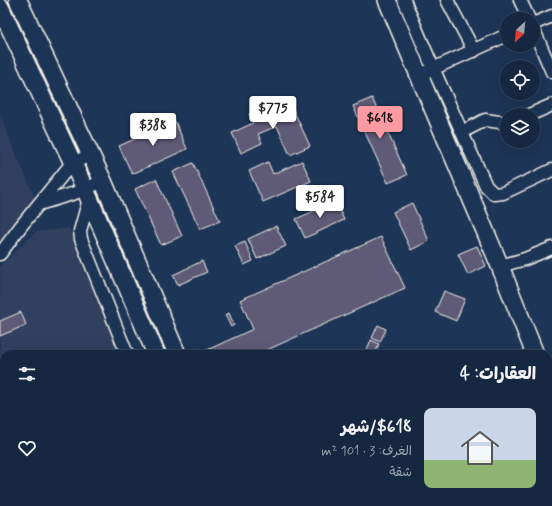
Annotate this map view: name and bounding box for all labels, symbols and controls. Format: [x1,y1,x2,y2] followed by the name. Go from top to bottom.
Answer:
[500,12,540,52] north arrow
[500,12,540,148] map controls
[500,60,540,100] button: locate
[249,96,297,130] pin: $775
[258,100,288,117] text: $775
[356,106,404,140] pin: $618
[500,108,540,148] button: layers
[367,110,393,127] text: $618
[129,113,177,147] pin: $388
[139,117,167,134] text: $388
[296,185,344,219] pin: $584
[305,189,335,206] text: $584
[16,363,38,385] icon: filters
[460,363,536,385] text: العقارات: 4
[341,416,412,438] text: $618/شهر
[456,424,504,472] icon: home
[16,437,38,459] icon: heart
[321,443,412,460] text: الغرف: 3 · 101 m²
[389,464,412,481] text: شقة

